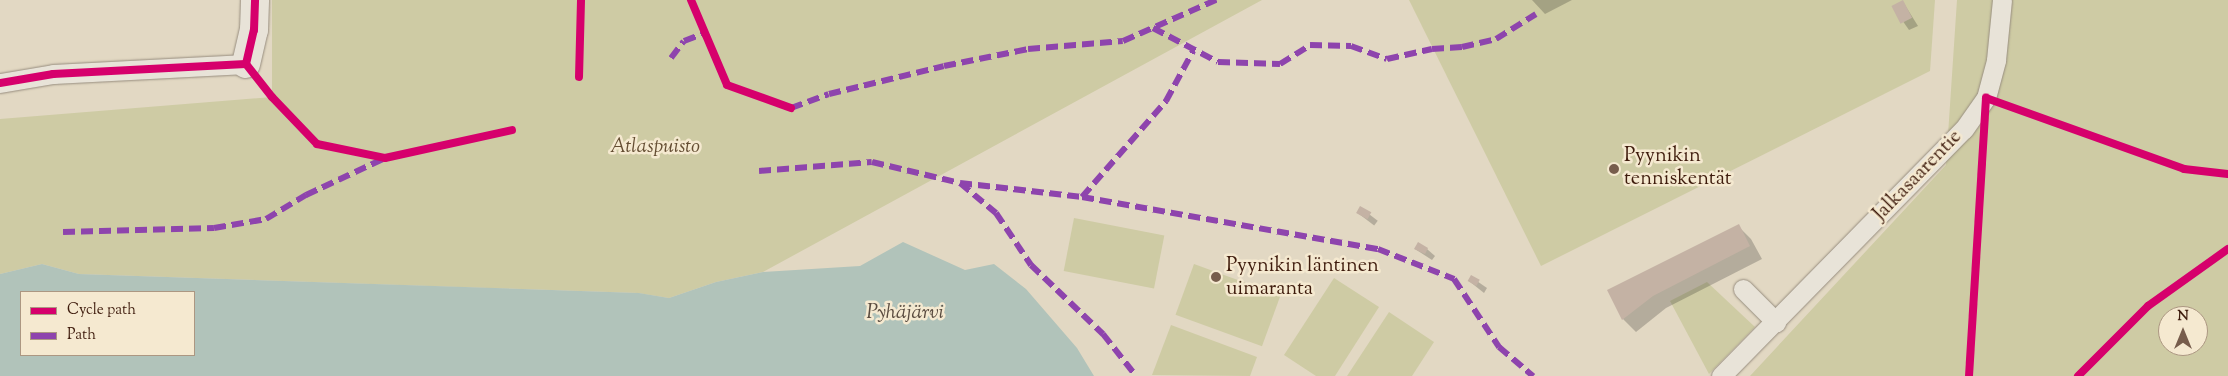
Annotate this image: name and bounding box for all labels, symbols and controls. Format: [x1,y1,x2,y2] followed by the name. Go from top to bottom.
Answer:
[1869,126,1967,226] street label: Jalkasaarentie
[610,135,700,159] park label: Atlaspuisto
[1624,145,1731,192] place label: Pyynikin tenniskentät
[1608,163,1620,175] marker: Pyynikin tenniskentät
[1226,254,1379,301] place label: Pyynikin läntinen uimaranta
[1210,271,1222,283] marker: Pyynikin läntinen uimaranta
[20,291,195,356] legend
[67,300,136,321] text: Cycle path
[866,300,944,326] water label: Pyhäjärvi
[2158,306,2208,356] north arrow
[2177,307,2189,327] text: N
[67,325,96,346] text: Path

